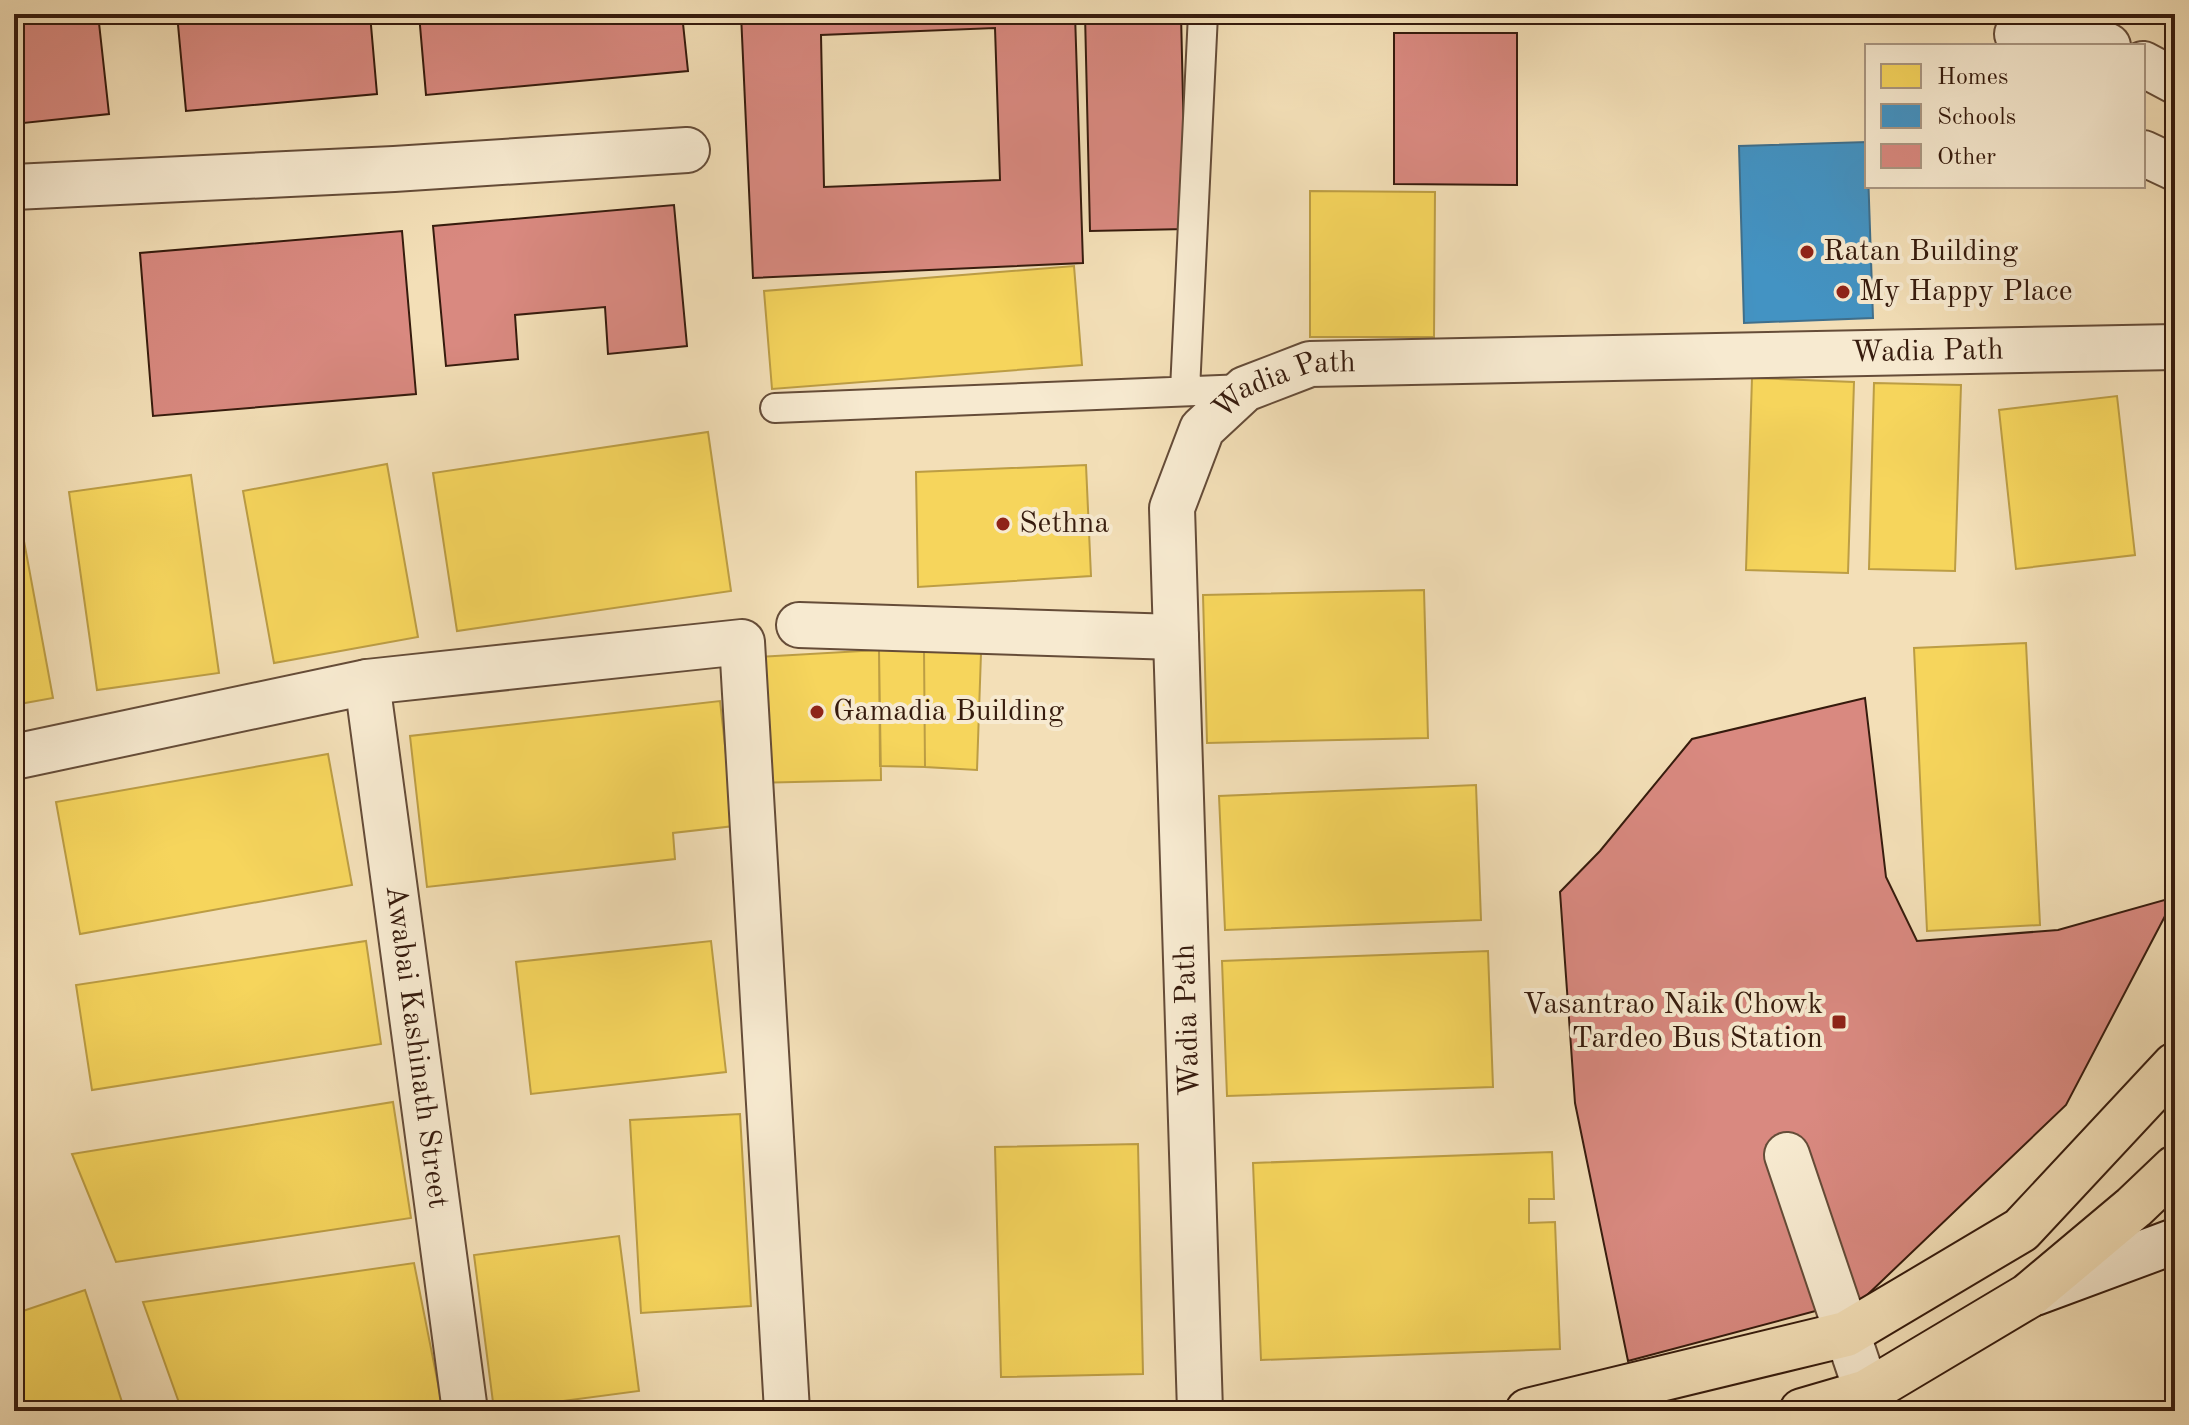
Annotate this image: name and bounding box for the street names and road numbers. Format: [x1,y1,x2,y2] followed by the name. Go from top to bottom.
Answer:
[1851,335,2004,368] street label: Wadia Path
[1208,348,1356,425] street label: Wadia Path
[379,883,453,1210] street label: Awabai Kashinath Street
[1170,943,1206,1097] street label: Wadia Path

